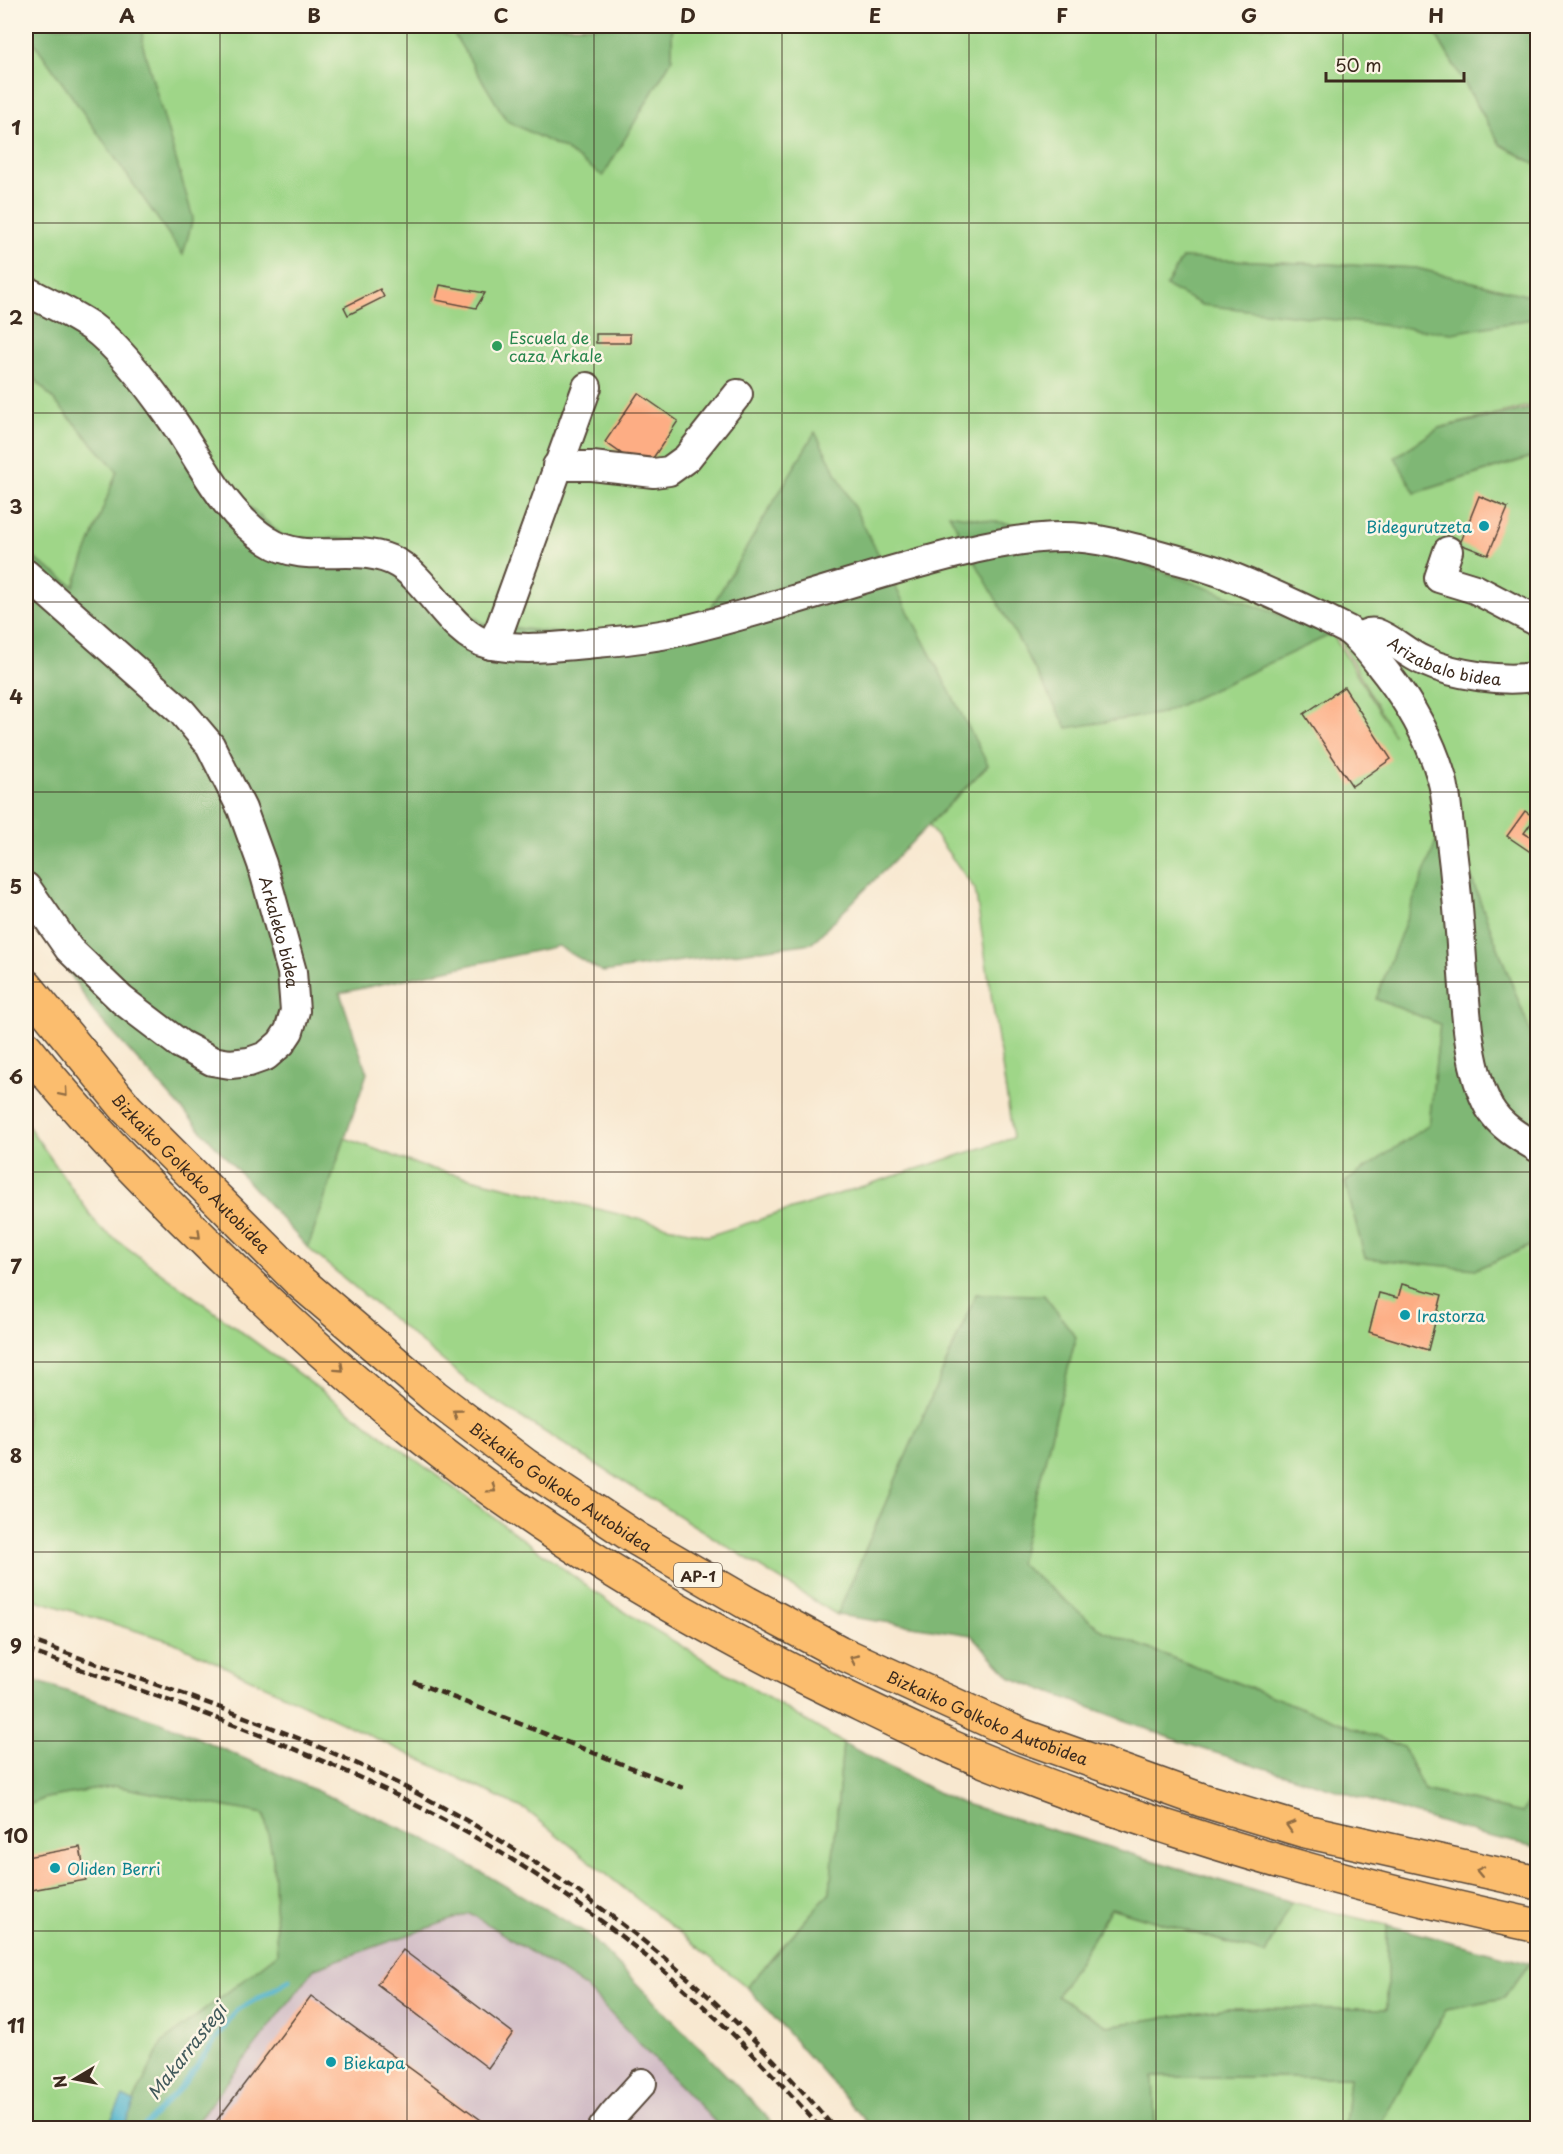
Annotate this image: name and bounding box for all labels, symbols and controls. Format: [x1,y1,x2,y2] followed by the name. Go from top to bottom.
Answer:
[119,0,135,30] text: A
[307,0,321,30] text: B
[493,0,509,30] text: C
[680,0,696,30] text: D
[869,0,881,30] text: E
[1056,0,1068,30] text: F
[1241,0,1257,30] text: G
[1428,0,1444,30] text: H
[1326,45,1464,83] scale bar
[1335,51,1382,78] text: 50 m
[11,112,21,142] text: 1
[9,302,23,332] text: 2
[509,325,603,367] place label: Escuela de caza Arkale
[490,339,504,353] marker: Escuela de caza Arkale
[9,491,23,521] text: 3
[1366,514,1472,538] place label: Bidegurutzeta
[1477,519,1491,533] marker: Bidegurutzeta
[1383,630,1502,690] street label: Arizabalo bidea
[9,681,23,711] text: 4
[10,871,22,901] text: 5
[254,873,305,989] street label: Arkaleko bidea
[9,1061,23,1091] text: 6
[57,1086,68,1097] one-way arrow
[107,1088,276,1258] street label: Bizkaiko Golkoko Autobidea
[190,1227,201,1238] one-way arrow
[10,1251,22,1281] text: 7
[1417,1303,1485,1327] place label: Irastorza
[1398,1308,1412,1322] marker: Irastorza
[333,1361,344,1372] one-way arrow
[453,1410,464,1421] one-way arrow
[465,1415,657,1558] street label: Bizkaiko Golkoko Autobidea
[10,1440,22,1470] text: 8
[486,1482,497,1493] one-way arrow
[674,1563,722,1587] road number: AP-1
[10,1630,22,1660] text: 9
[850,1654,861,1666] one-way arrow
[883,1663,1092,1770] street label: Bizkaiko Golkoko Autobidea
[4,1820,28,1850] text: 10
[1285,1821,1296,1833] one-way arrow
[67,1856,161,1880] place label: Oliden Berri
[48,1861,62,1875] marker: Oliden Berri
[1476,1865,1486,1878] one-way arrow
[140,1995,234,2105] water label: Makarrastegi
[7,2010,25,2040] text: 11
[45,2049,105,2109] north arrow
[343,2050,405,2074] place label: Biekapa
[324,2055,338,2069] marker: Biekapa
[46,2073,72,2090] text: N

